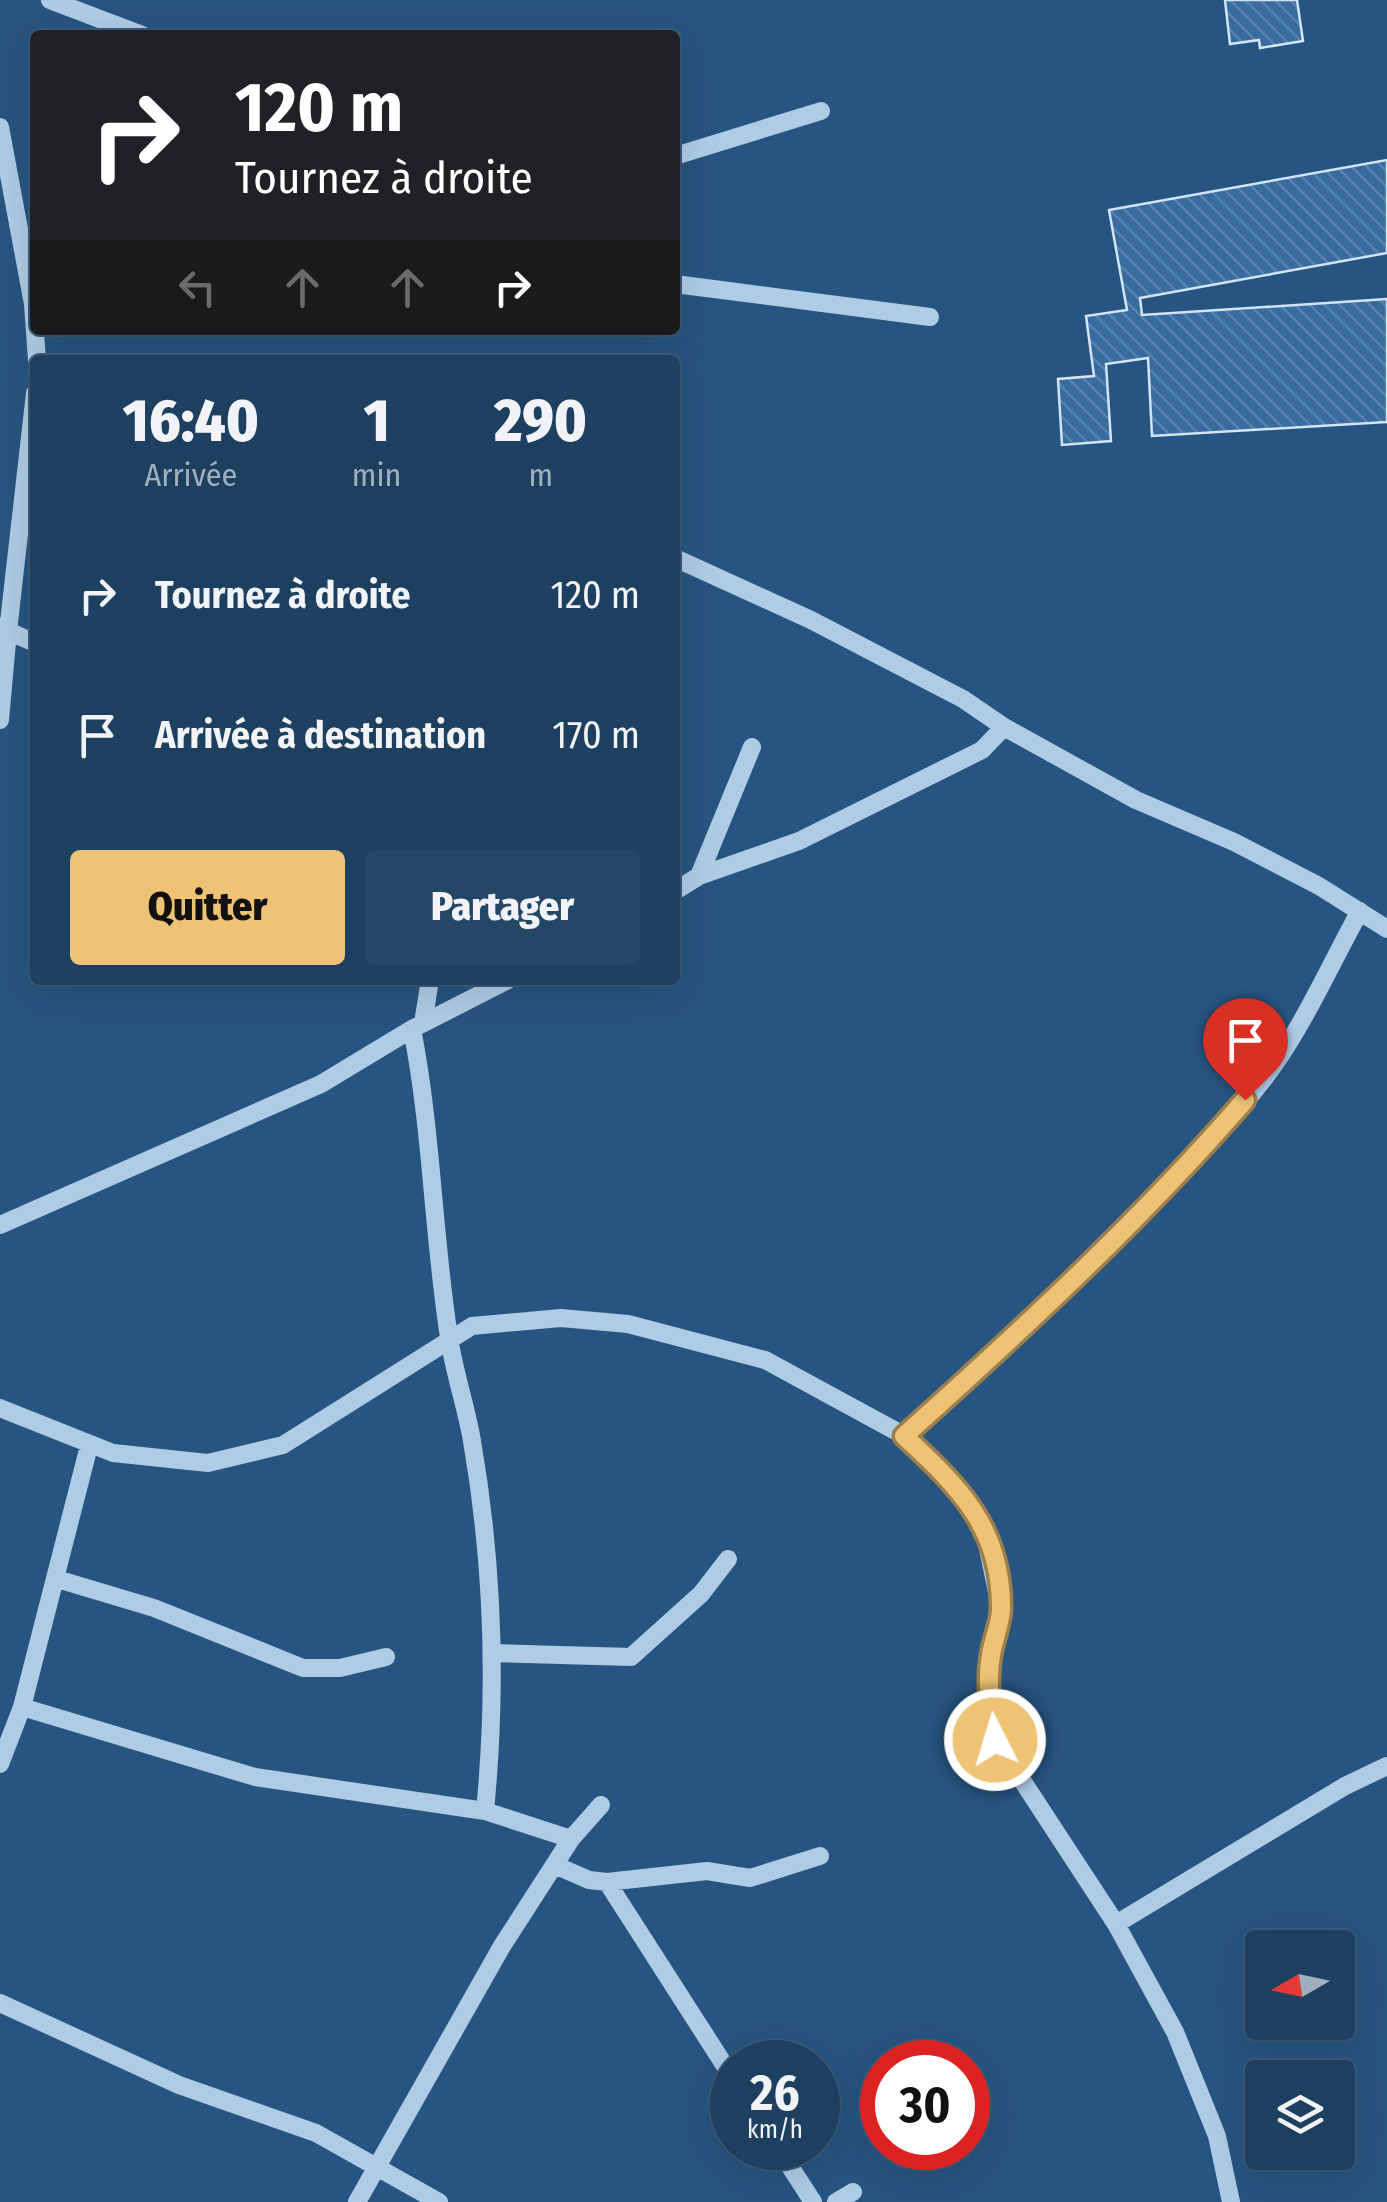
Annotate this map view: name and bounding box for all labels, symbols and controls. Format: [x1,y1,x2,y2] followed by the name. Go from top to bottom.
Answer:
[235,66,403,150] text: 120 m
[70,70,200,200] icon: right
[235,151,533,205] text: Tournez à droite
[170,260,225,315] icon: left
[275,260,330,315] icon: ahead
[380,260,435,315] icon: ahead
[485,260,540,315] icon: right
[123,385,259,457] text: 16:40
[364,385,390,457] text: 1
[494,385,587,457] text: 290
[144,456,237,494] text: Arrivée
[352,456,401,494] text: min
[528,456,553,494] text: m
[70,568,125,623] icon: right
[155,572,411,618] text: Tournez à droite
[550,572,640,618] text: 120 m
[70,708,125,763] icon: arrive
[155,712,486,758] text: Arrivée à destination
[552,712,640,758] text: 170 m
[70,850,345,965] button: Quitter
[365,850,640,965] button: Partager
[1203,998,1288,1101] pin
[1218,1013,1273,1068] icon: arrive
[943,1688,1047,1792] position arrow
[1245,1930,1355,2040] north arrow
[1245,1930,1355,2170] map controls
[860,2040,990,2170] speed limit sign: 30
[1245,2060,1355,2170] button: layers
[750,2063,800,2123] text: 26
[747,2115,803,2145] text: km/h

